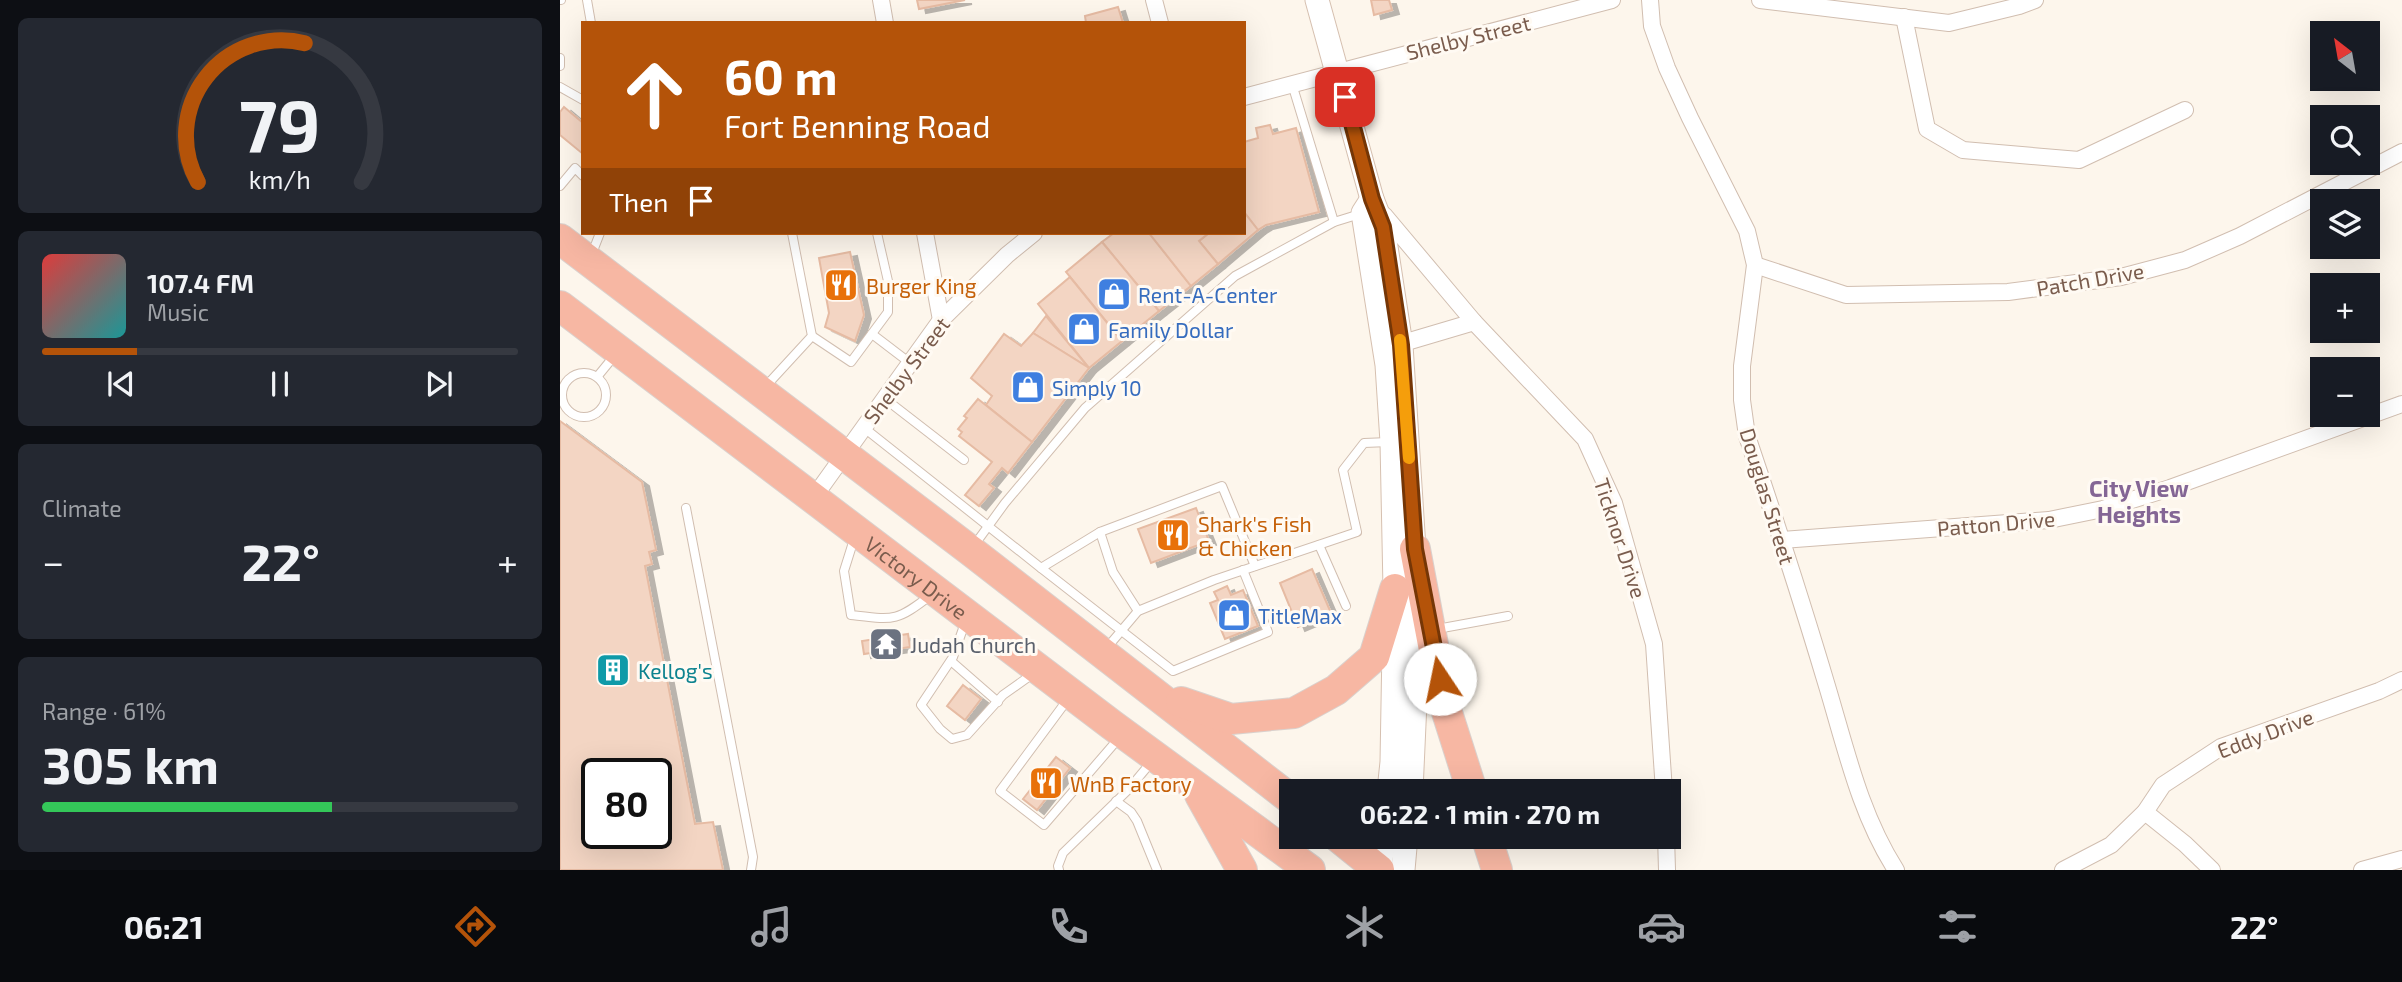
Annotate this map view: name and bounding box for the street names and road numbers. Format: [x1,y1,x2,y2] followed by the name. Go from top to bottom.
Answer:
[1403,10,1533,64] street label: Shelby Street
[2034,257,2146,301] street label: Patch Drive
[858,312,954,428] street label: Shelby Street
[1735,425,1801,567] street label: Douglas Street
[1590,475,1652,601] street label: Ticknor Drive
[1936,505,2056,541] street label: Patton Drive
[861,530,973,624] street label: Victory Drive
[2213,703,2317,763] street label: Eddy Drive

